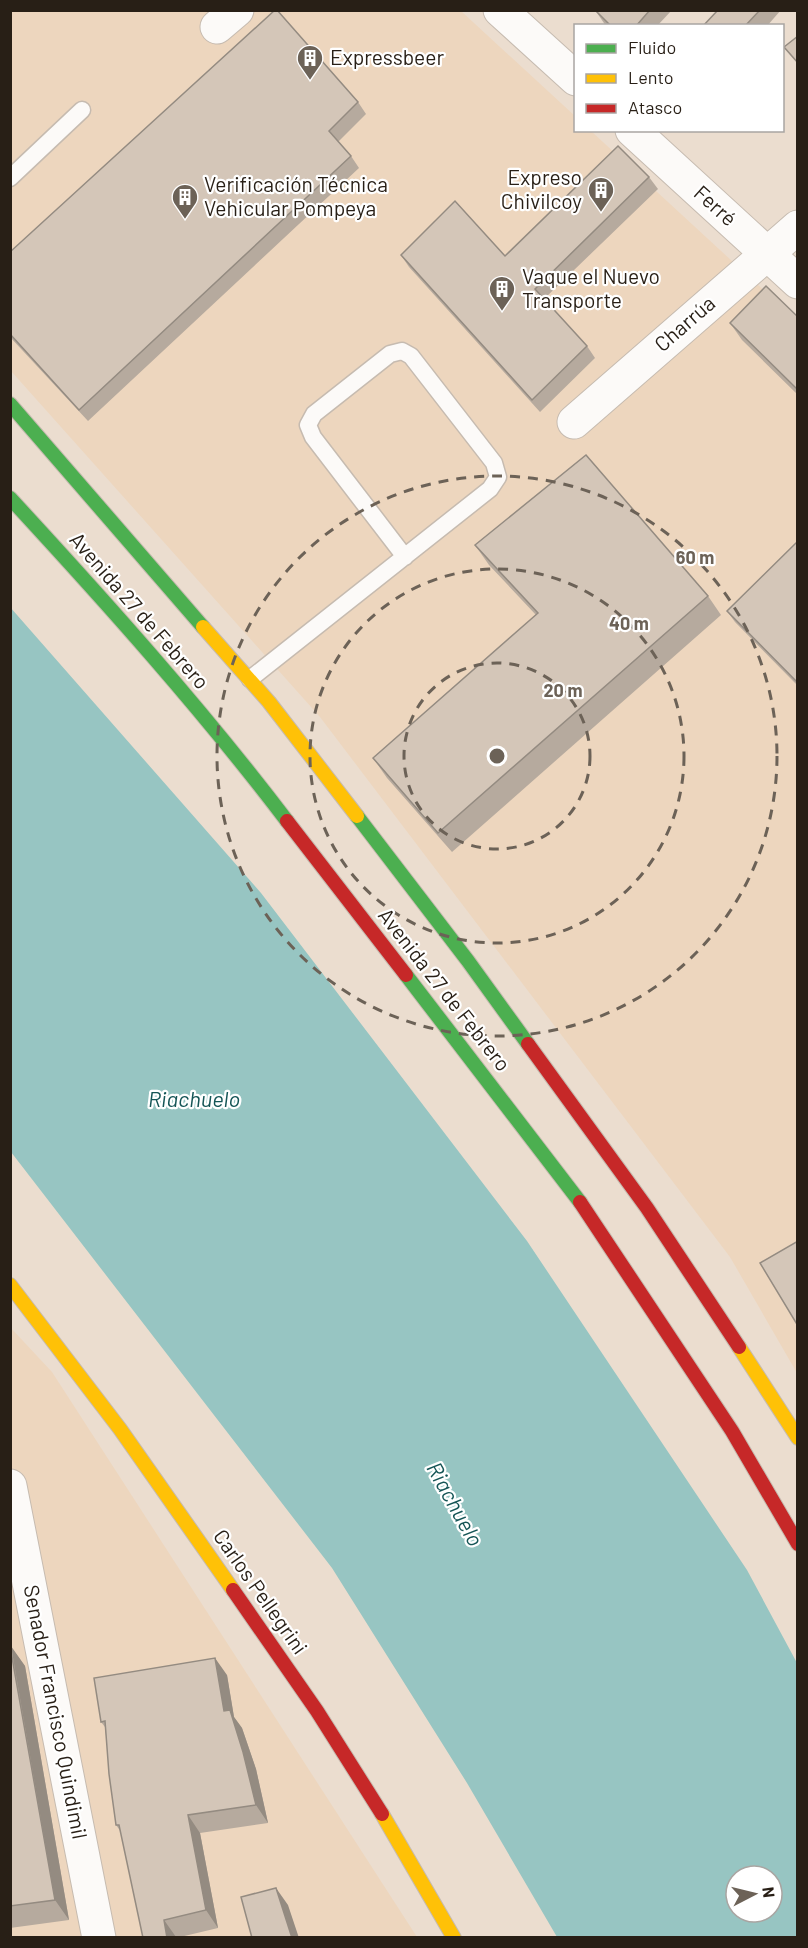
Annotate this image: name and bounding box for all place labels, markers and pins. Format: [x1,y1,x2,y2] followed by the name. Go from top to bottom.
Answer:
[295,43,325,81] building icon: Expressbeer
[330,44,444,69] place label: Expressbeer
[501,164,582,213] place label: Expreso Chivilcoy
[204,171,388,220] place label: Verificación Técnica Vehicular Pompeya
[586,175,616,213] building icon: Expreso Chivilcoy
[170,182,200,220] building icon: Verificación Técnica Vehicular Pompeya
[522,263,660,312] place label: Vaque el Nuevo Transporte
[487,274,517,312] building icon: Vaque el Nuevo Transporte
[487,746,507,766] centre of rings

